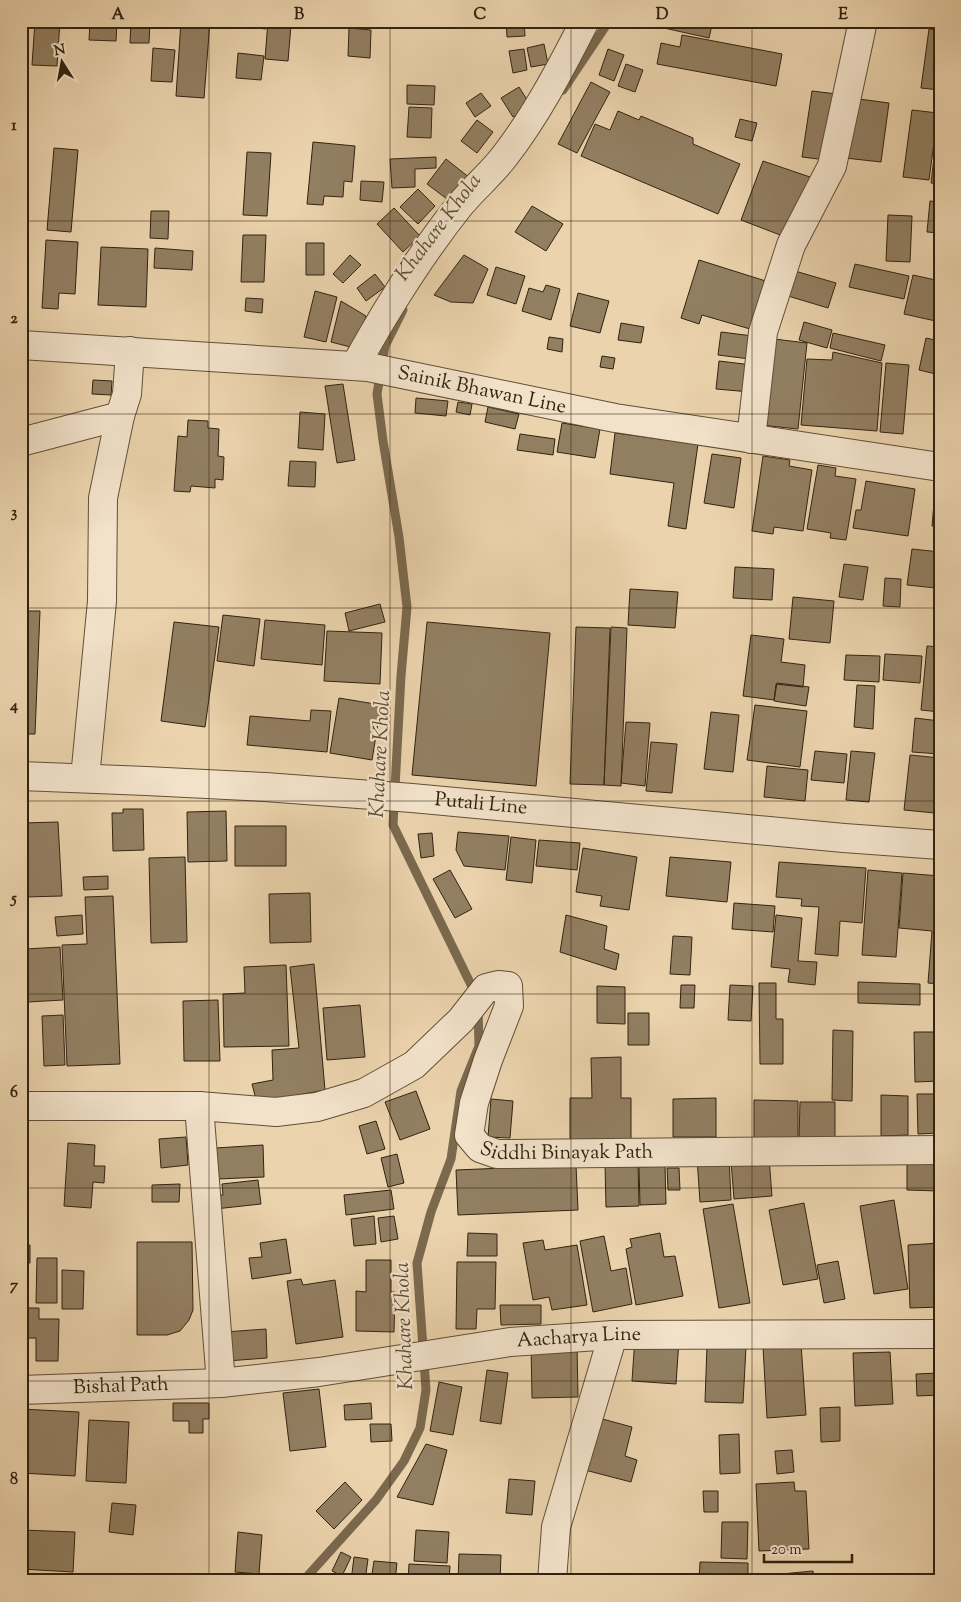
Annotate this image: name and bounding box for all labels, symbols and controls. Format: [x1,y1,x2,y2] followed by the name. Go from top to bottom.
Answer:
[112,4,125,27] text: A
[294,4,304,27] text: B
[474,4,487,27] text: C
[656,4,669,27] text: D
[838,4,848,27] text: E
[38,38,88,88] north arrow
[53,40,67,62] text: N
[11,115,17,138] text: 1
[389,168,490,288] water label: Khahare Khola
[10,308,18,331] text: 2
[395,359,569,422] street label: Sainik Bhawan Line
[11,502,18,525] text: 3
[363,689,399,819] water label: Khahare Khola
[9,695,18,718] text: 4
[433,786,529,823] street label: Putali Line
[9,888,17,911] text: 5
[10,1082,18,1105] text: 6
[476,1135,654,1168] street label: Siddhi Binayak Path
[388,1261,422,1390] water label: Khahare Khola
[10,1275,19,1298] text: 7
[516,1320,641,1356] street label: Aacharya Line
[73,1370,169,1403] street label: Bishal Path
[10,1469,18,1492] text: 8
[764,1532,851,1564] scale bar
[771,1540,802,1561] text: 20 m

